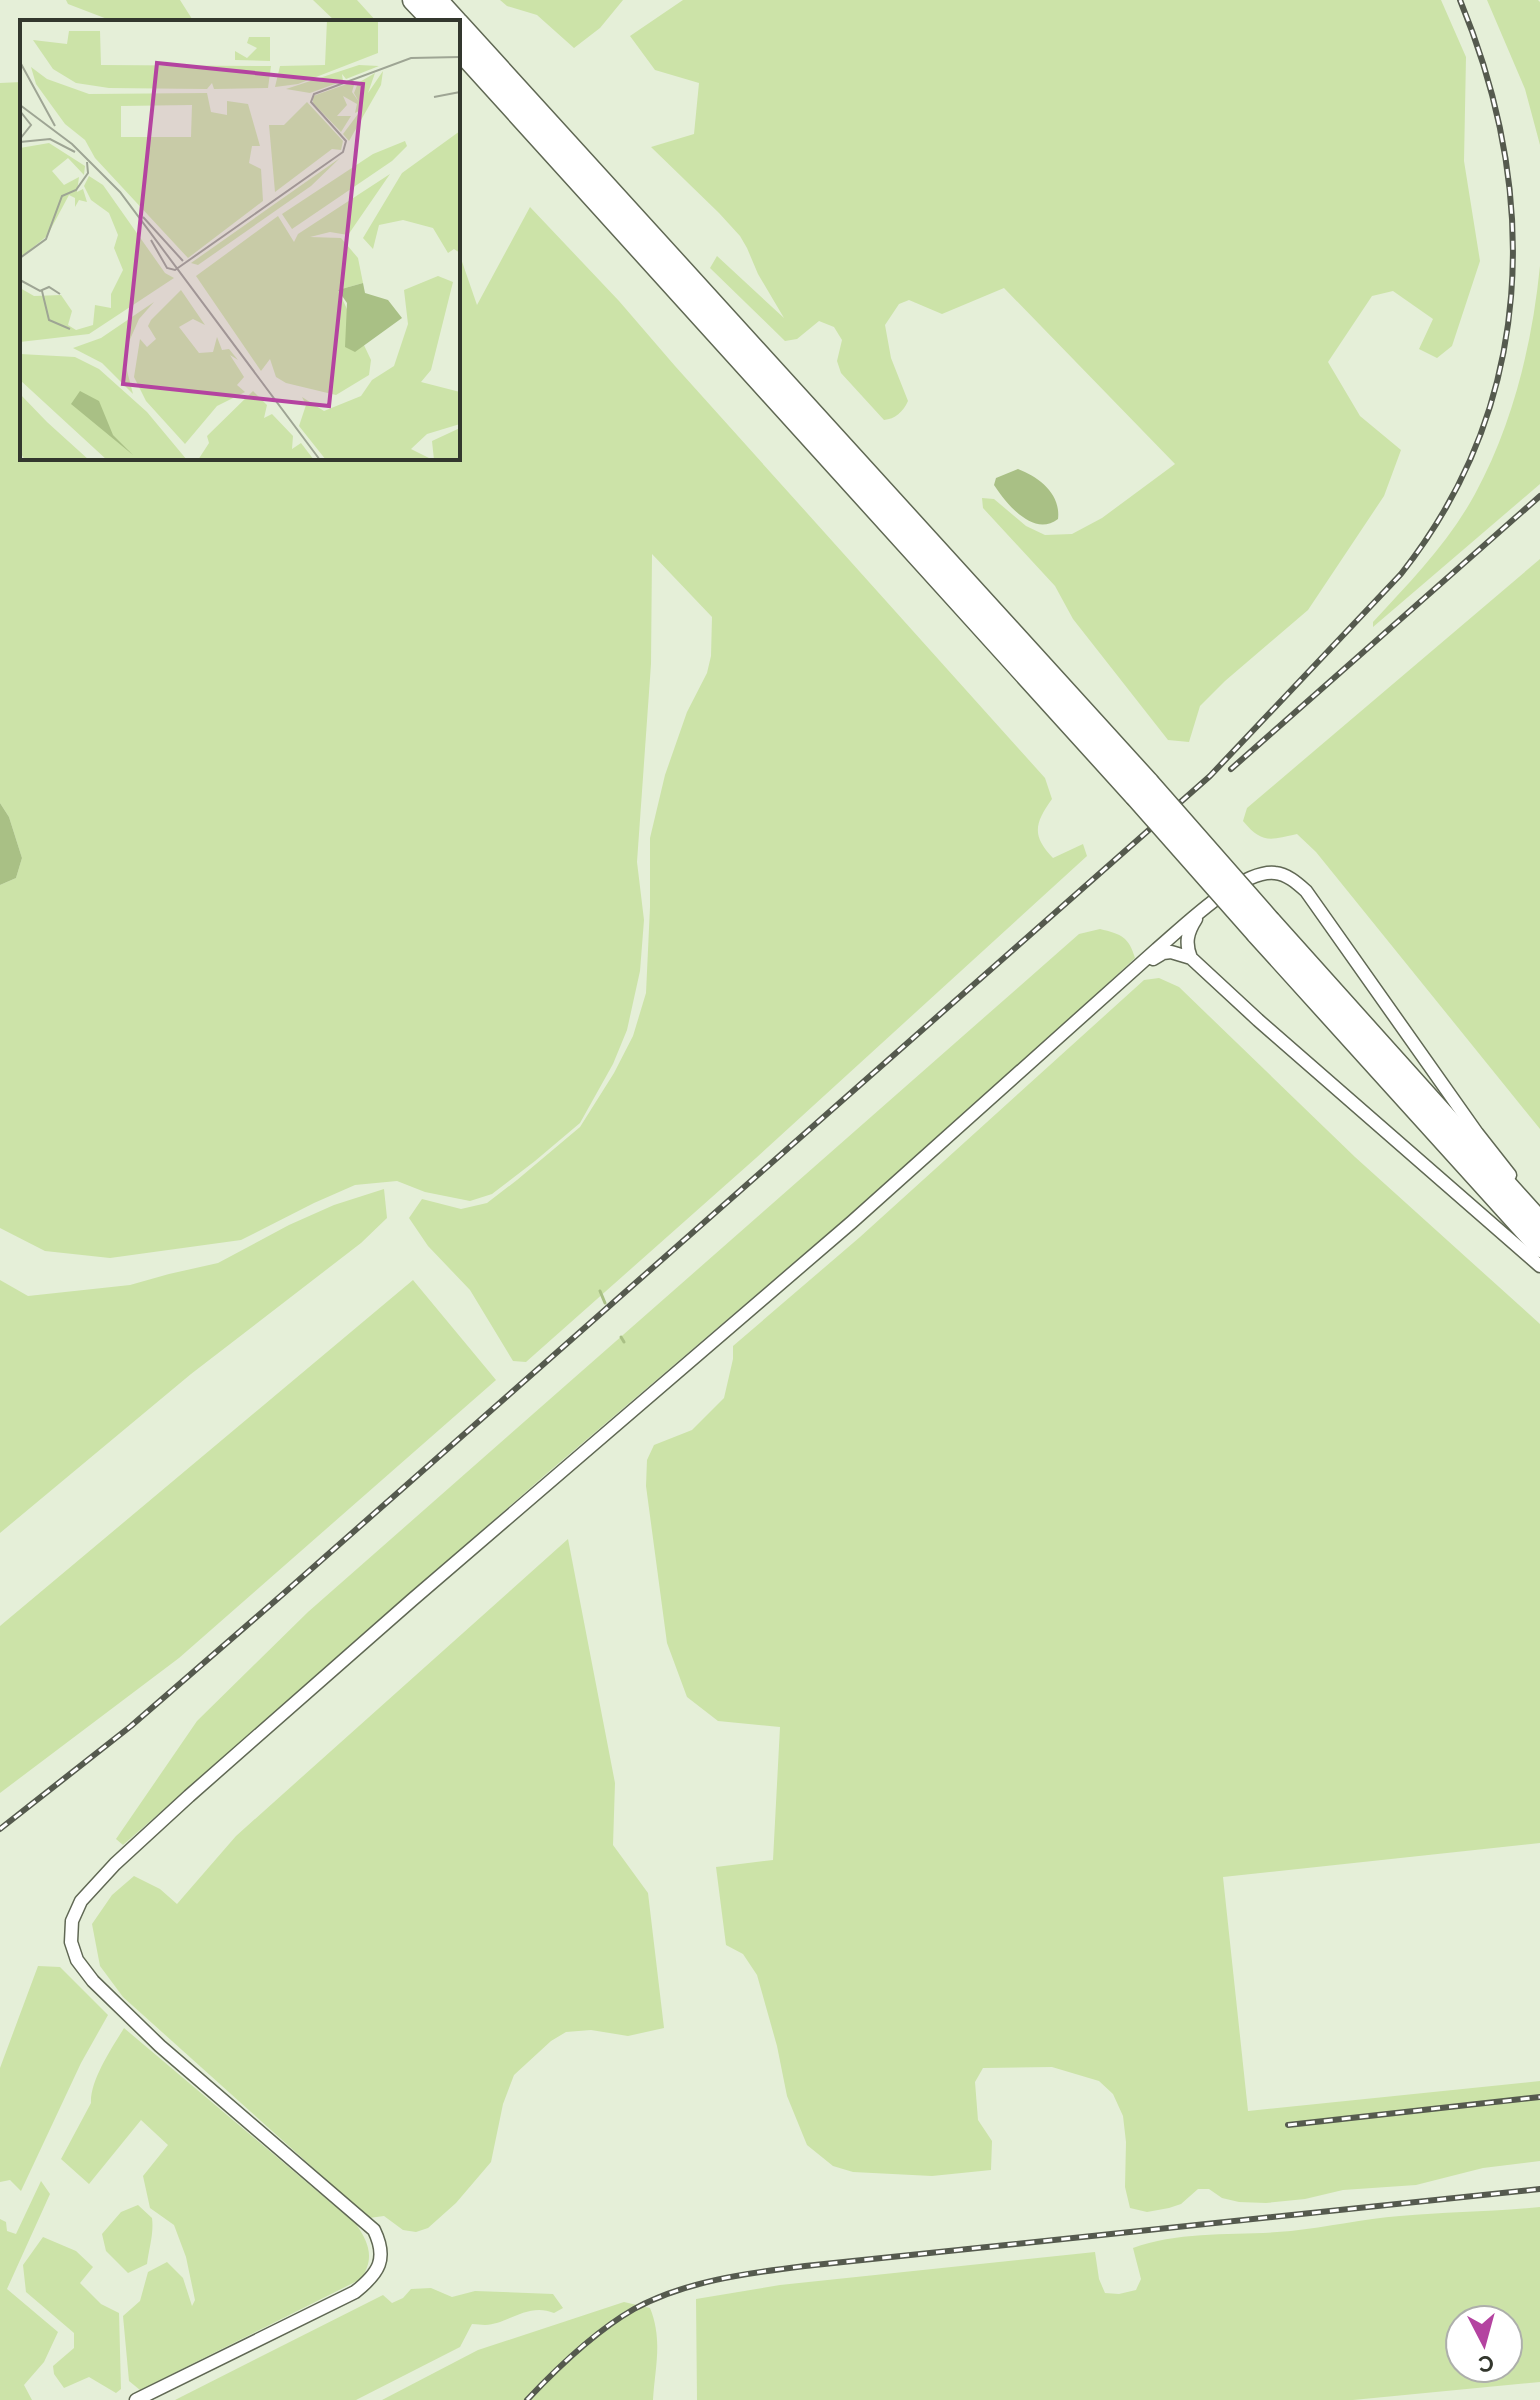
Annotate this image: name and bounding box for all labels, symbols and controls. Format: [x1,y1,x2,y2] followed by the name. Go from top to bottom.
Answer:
[20,20,460,460] inset map
[1444,2304,1524,2384] north arrow
[1477,2350,1495,2378] text: С

